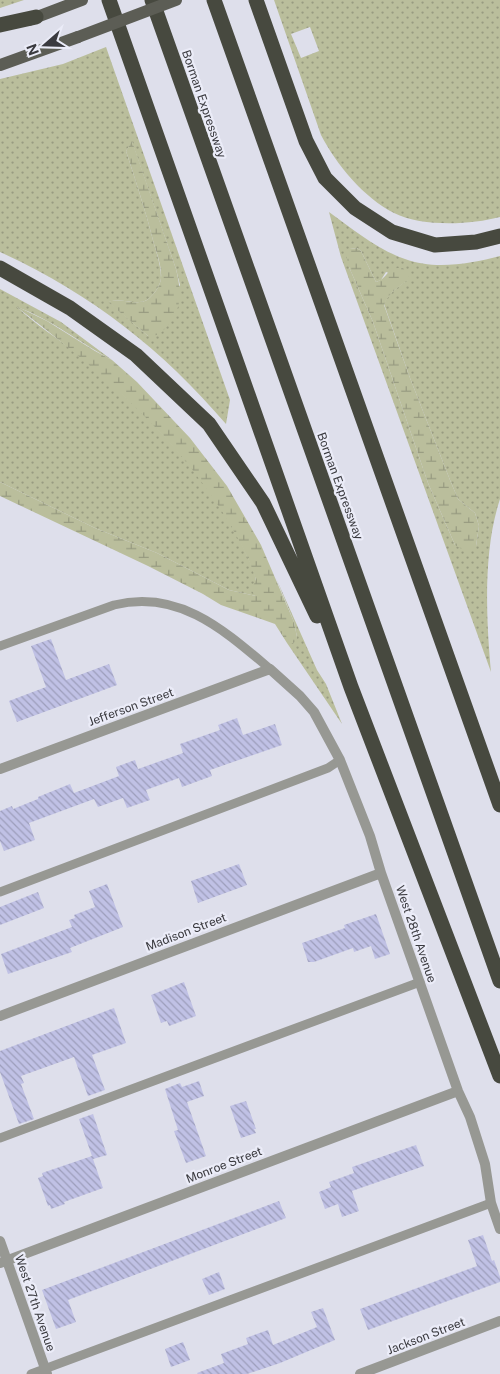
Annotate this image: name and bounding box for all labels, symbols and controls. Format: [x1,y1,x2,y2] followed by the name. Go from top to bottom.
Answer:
[20,20,70,70] north arrow
[23,42,42,57] text: N
[179,48,229,160] street label: Borman Expressway
[314,430,366,542] street label: Borman Expressway
[87,685,176,729] street label: Jefferson Street
[393,884,439,985] street label: West 28th Avenue
[144,910,229,954] street label: Madison Street
[184,1144,264,1186] street label: Monroe Street
[12,1253,58,1353] street label: West 27th Avenue
[385,1315,467,1357] street label: Jackson Street

